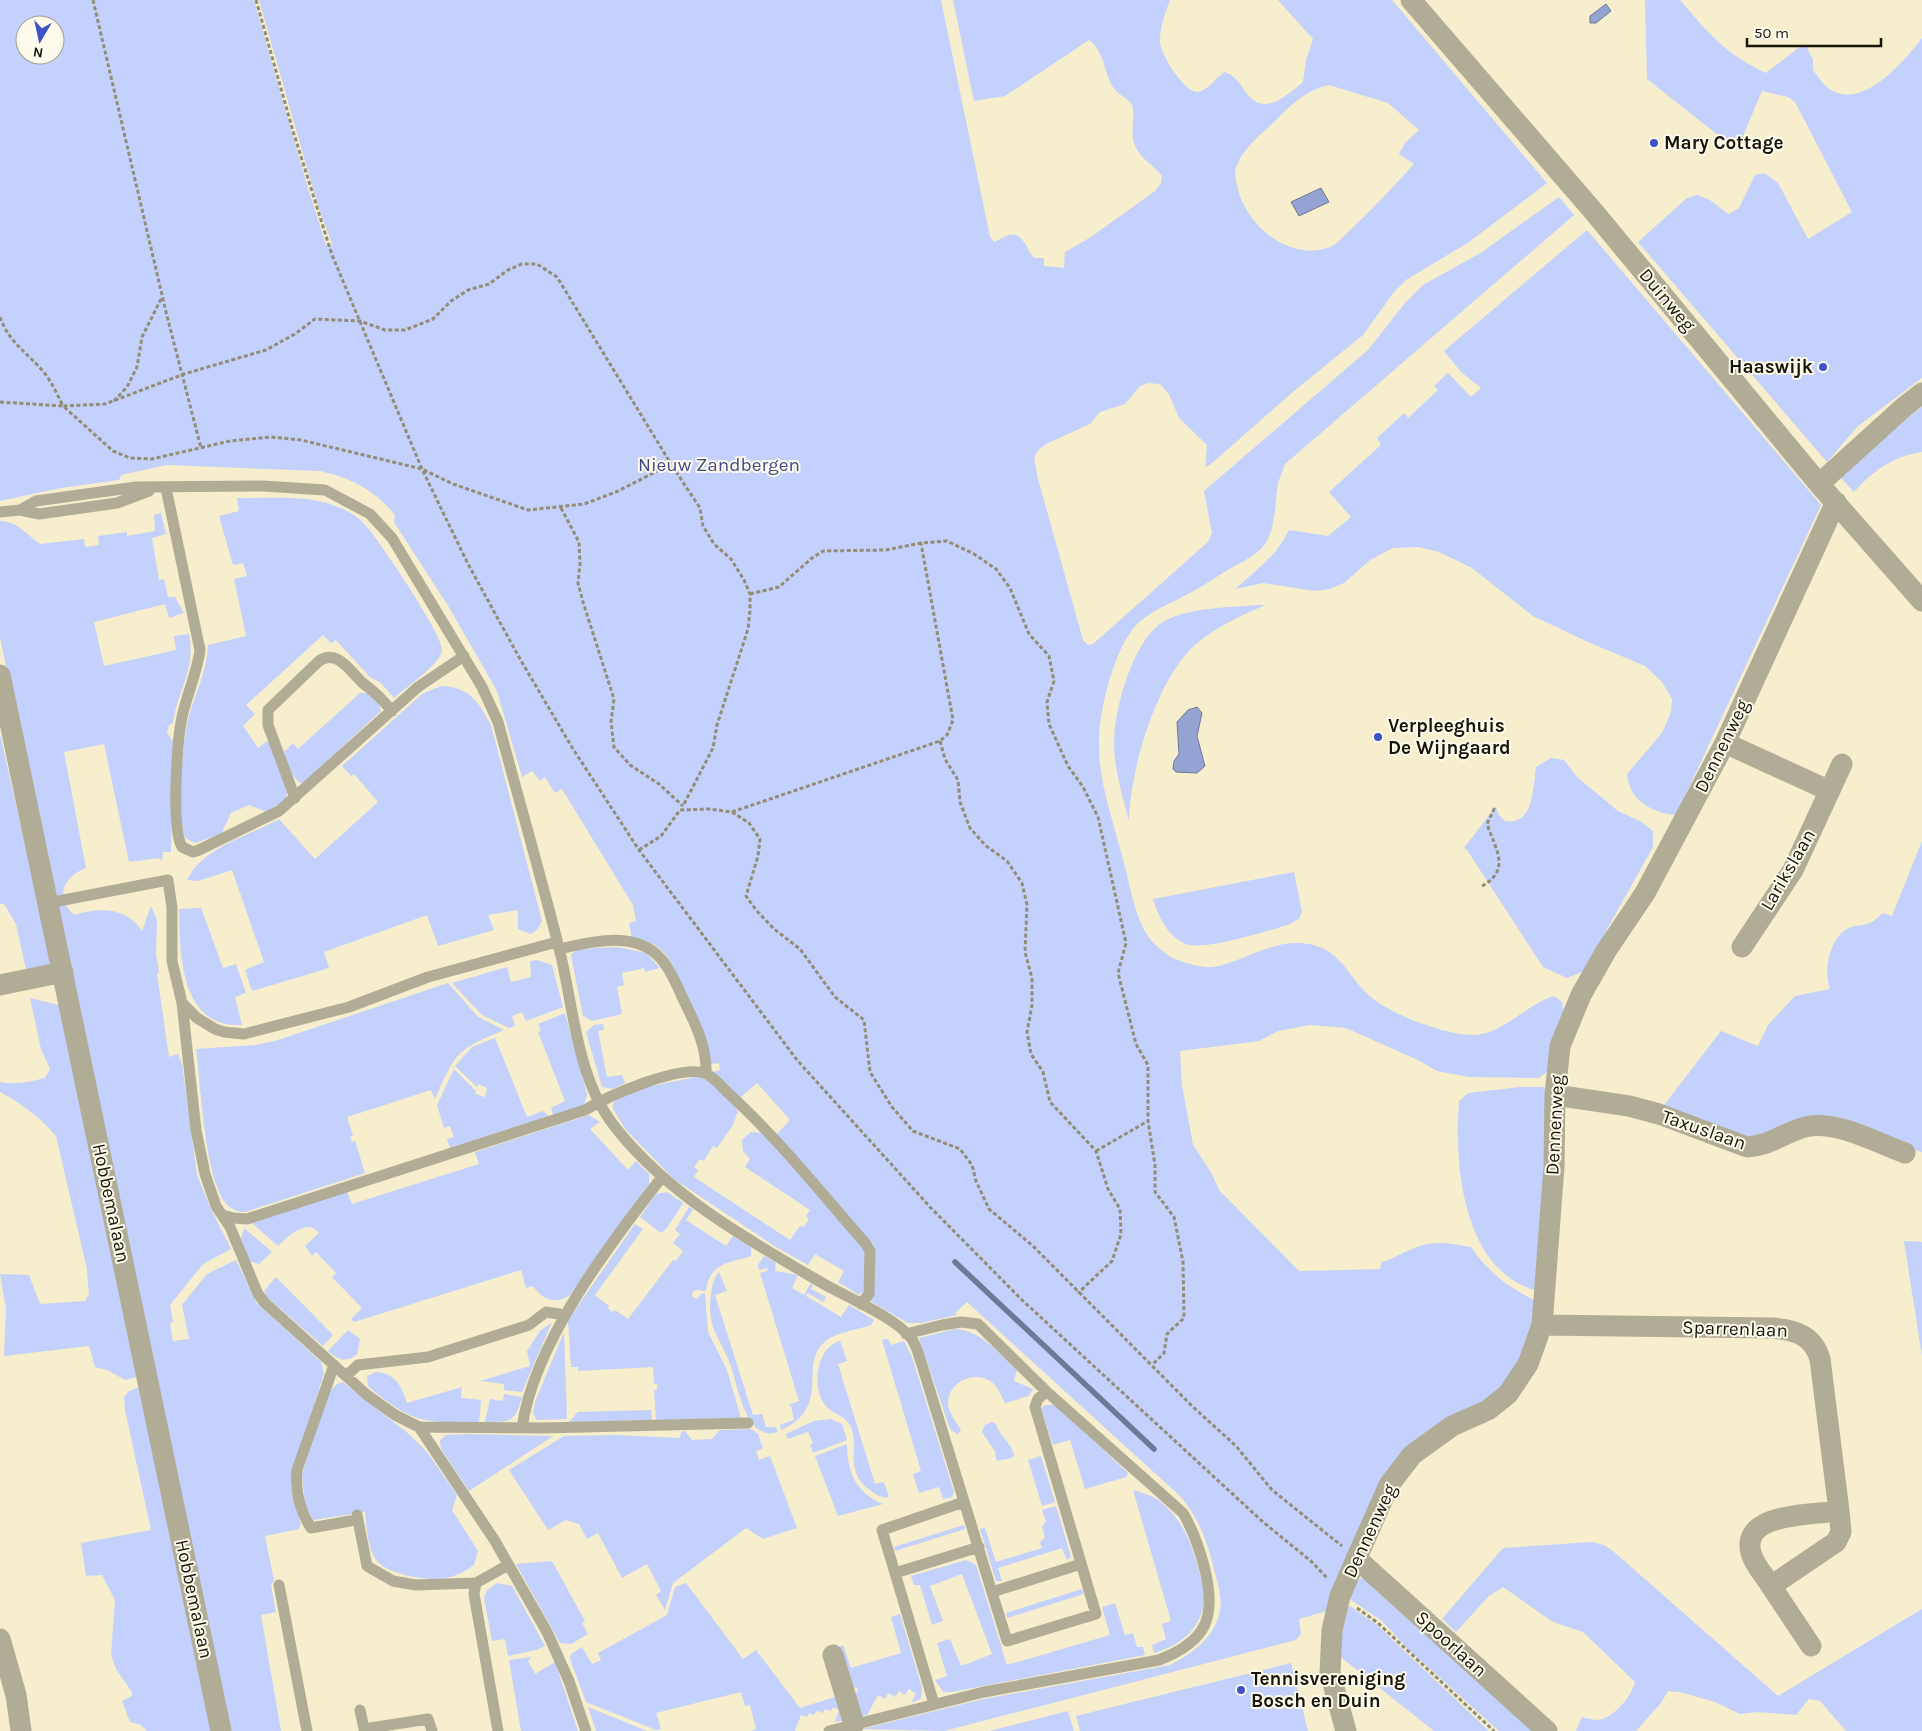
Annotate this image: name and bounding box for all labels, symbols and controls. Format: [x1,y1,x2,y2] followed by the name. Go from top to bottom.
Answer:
[15,15,65,65] north arrow
[1747,15,1881,47] scale bar
[1754,24,1789,42] text: 50 m
[32,43,44,62] text: N
[1664,132,1784,154] place label: Mary Cottage
[1648,137,1660,149] marker: Mary Cottage
[1634,264,1700,336] street label: Duinweg
[1729,356,1813,378] place label: Haaswijk
[1817,361,1829,373] marker: Haaswijk
[638,454,800,476] park label: Nieuw Zandbergen
[1690,696,1754,796] street label: Dennenweg
[1388,715,1511,759] place label: Verpleeghuis De Wijngaard
[1372,731,1384,743] marker: Verpleeghuis De Wijngaard
[1756,825,1820,915] street label: Larikslaan
[1541,1074,1569,1176] street label: Dennenweg
[1659,1105,1749,1155] street label: Taxuslaan
[88,1141,134,1265] street label: Hobbemalaan
[1682,1316,1788,1342] street label: Sparrenlaan
[1339,1480,1401,1581] street label: Dennenweg
[171,1537,217,1661] street label: Hobbemalaan
[1411,1606,1491,1682] street label: Spoorlaan
[1251,1668,1405,1712] place label: Tennisvereniging Bosch en Duin
[1235,1684,1247,1696] marker: Tennisvereniging Bosch en Duin

